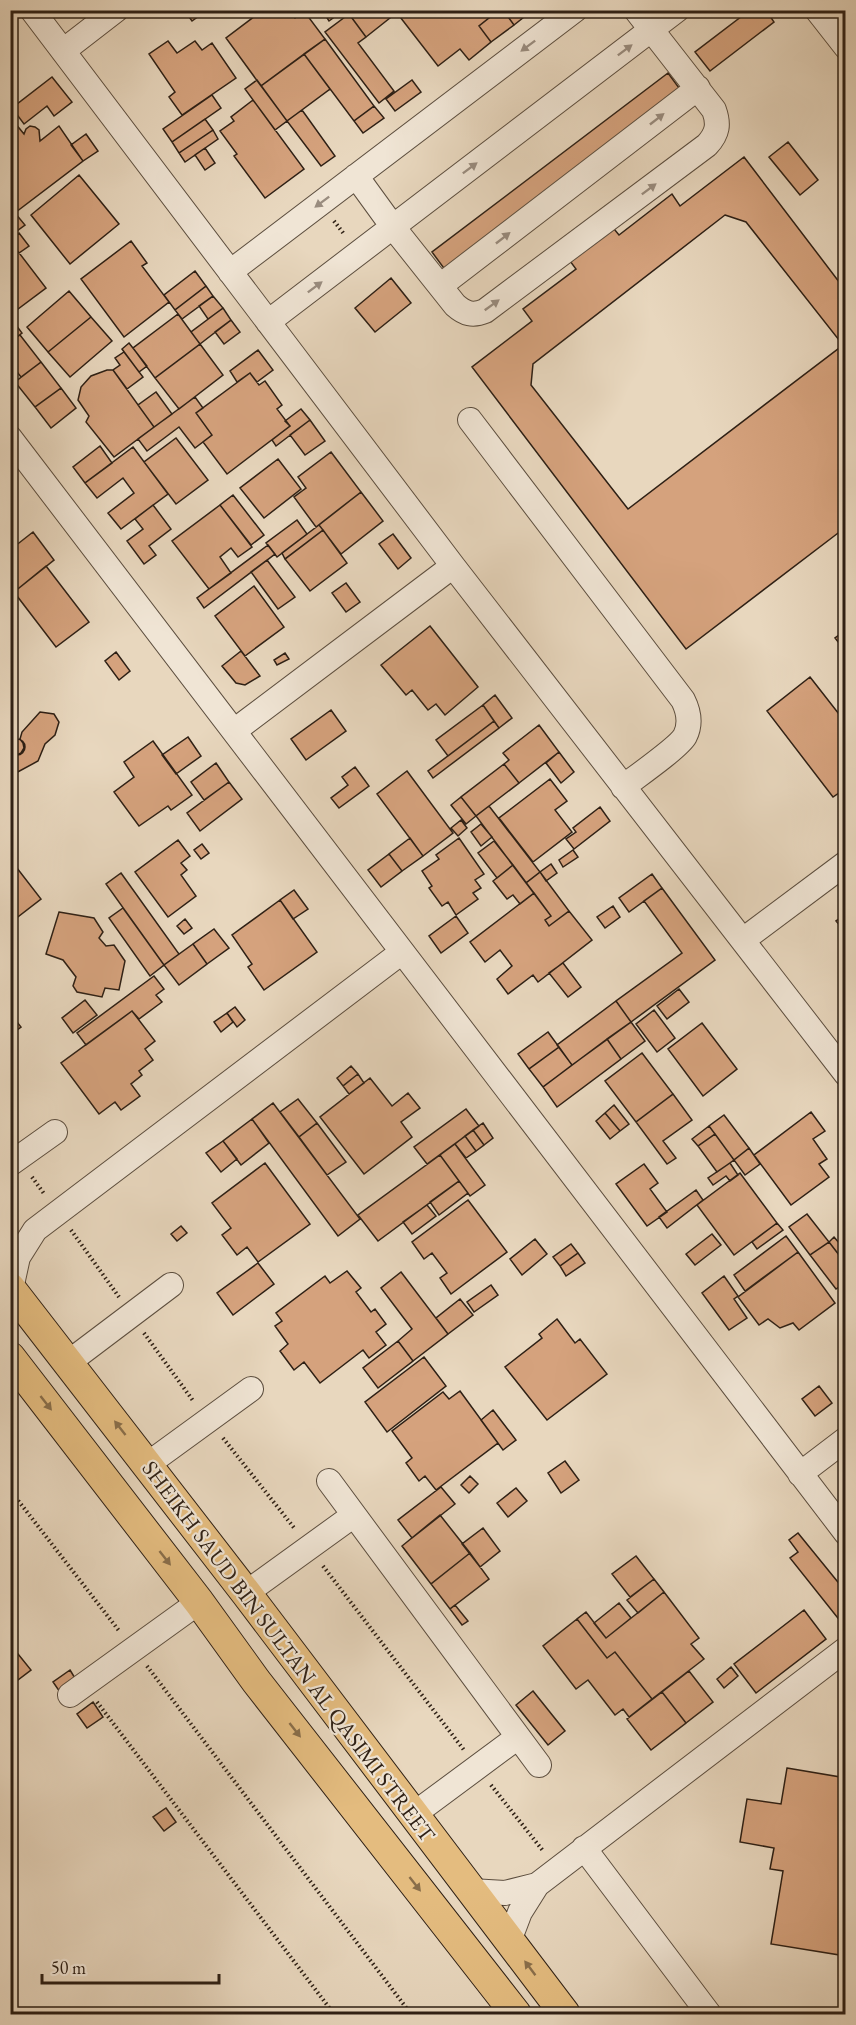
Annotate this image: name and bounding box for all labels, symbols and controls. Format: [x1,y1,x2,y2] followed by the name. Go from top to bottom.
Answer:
[520,39,536,52] one-way arrow
[616,44,632,56] one-way arrow
[650,113,665,125] one-way arrow
[462,163,477,175] one-way arrow
[641,183,656,195] one-way arrow
[315,195,330,207] one-way arrow
[495,231,511,244] one-way arrow
[307,281,323,293] one-way arrow
[485,300,500,312] one-way arrow
[40,1396,52,1411] one-way arrow
[113,1420,126,1436] one-way arrow
[136,1455,442,1848] street label: SHEIKH SAUD BIN SULTAN AL QASIMI STREET
[159,1550,171,1566] one-way arrow
[288,1723,300,1738] one-way arrow
[409,1876,422,1892] one-way arrow
[42,1947,219,1985] scale bar
[51,1956,86,1979] text: 50 m
[523,1960,536,1976] one-way arrow

